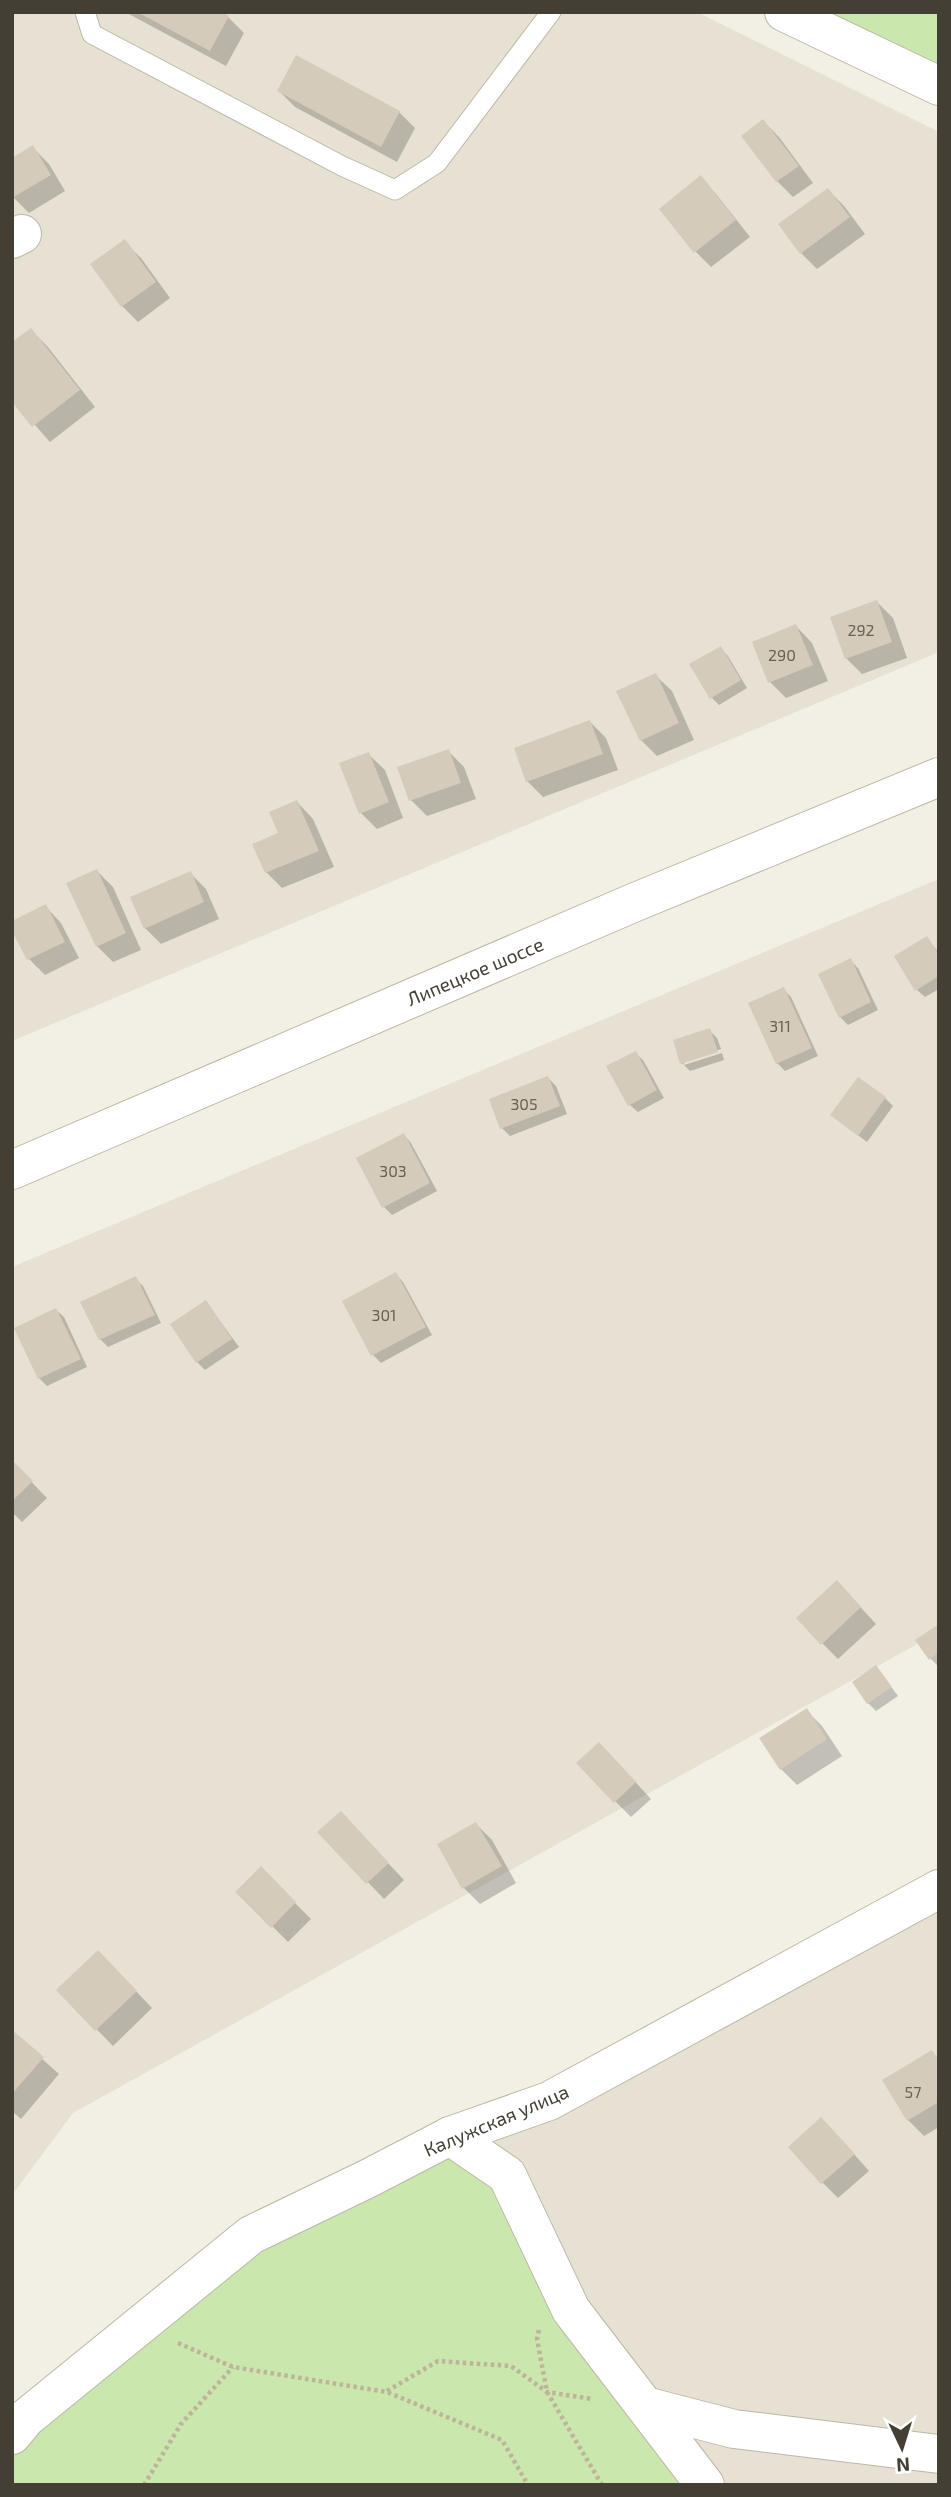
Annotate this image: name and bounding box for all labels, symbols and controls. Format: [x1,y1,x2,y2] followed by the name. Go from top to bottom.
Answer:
[847,620,875,639] house number: 292
[768,645,796,664] house number: 290
[403,932,547,1010] street label: Липецкое шоссе
[769,1016,791,1035] house number: 311
[510,1094,538,1113] house number: 305
[379,1161,407,1180] house number: 303
[372,1305,396,1324] house number: 301
[420,2079,572,2162] street label: Калужская улица
[905,2082,921,2101] house number: 57
[867,2413,937,2483] north arrow
[896,2454,911,2477] text: N

